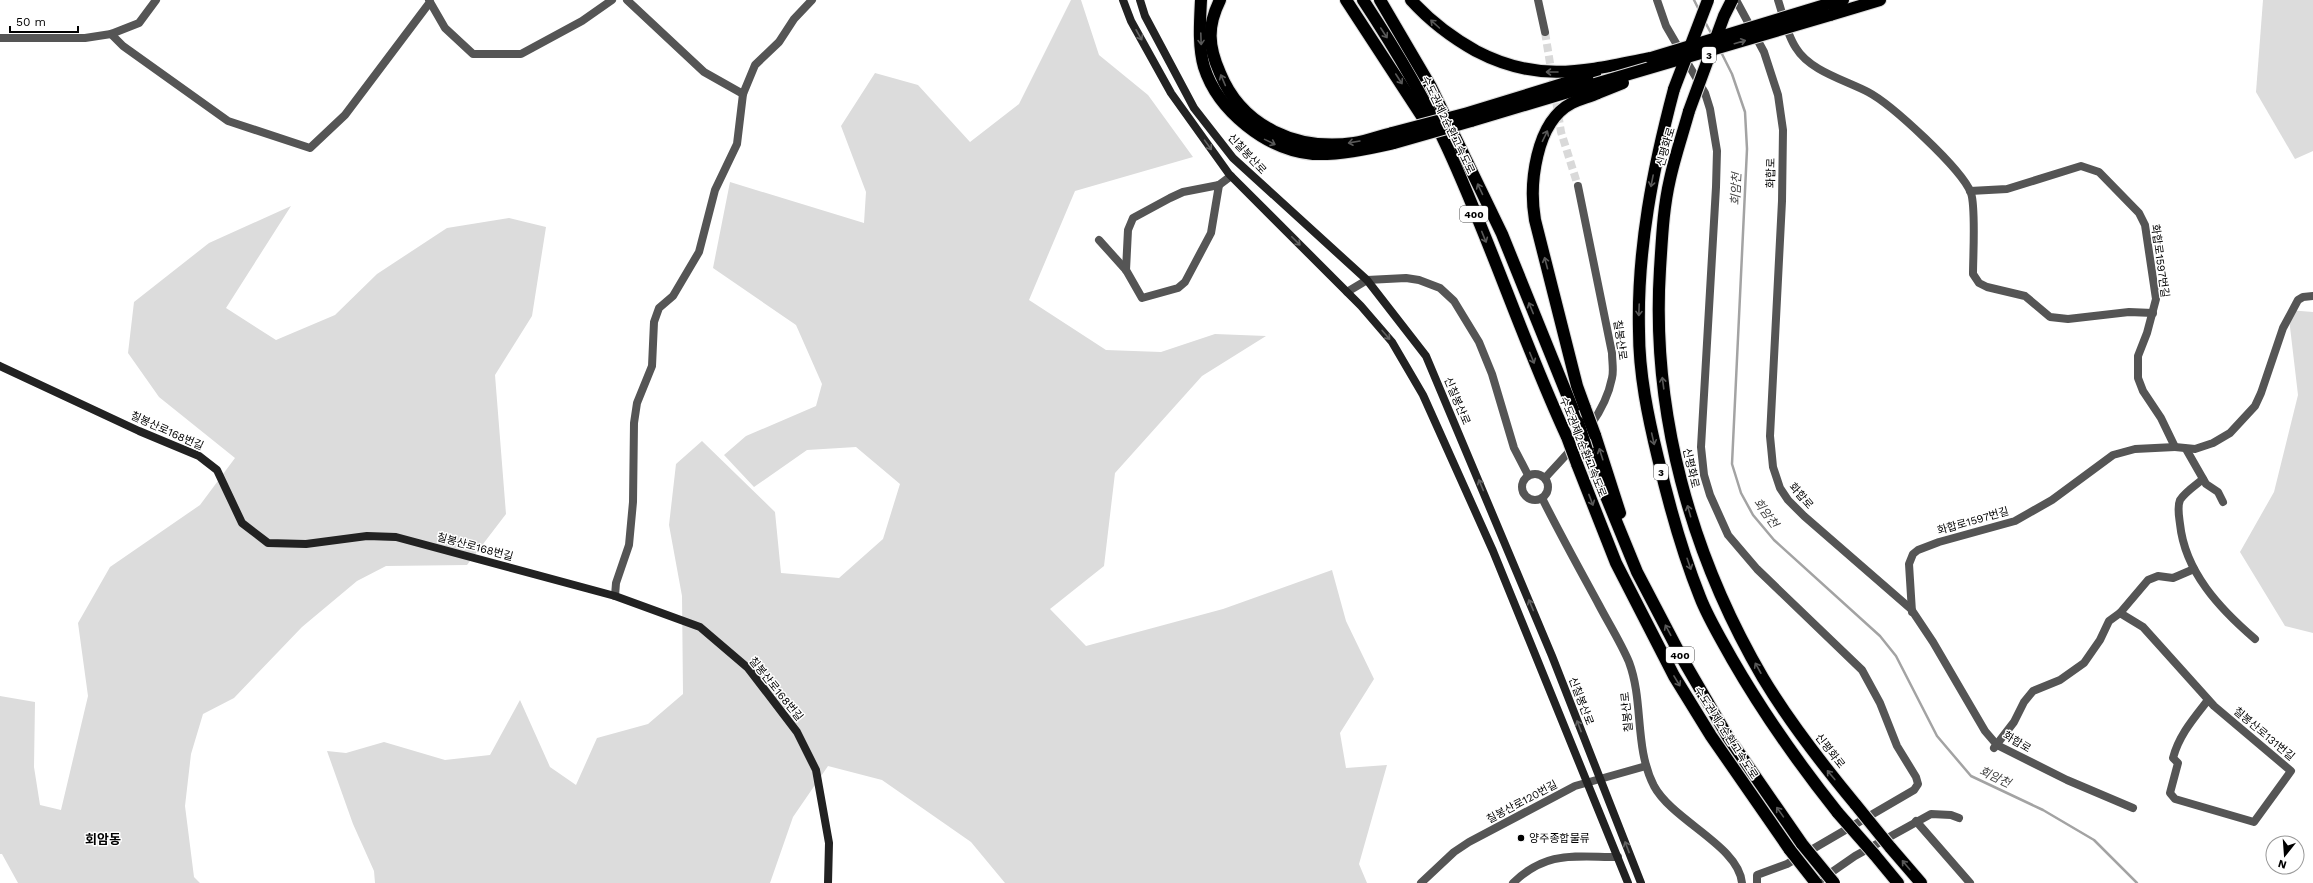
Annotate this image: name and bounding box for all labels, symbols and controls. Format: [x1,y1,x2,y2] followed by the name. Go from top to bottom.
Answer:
[10,8,78,34] scale bar
[16,15,46,29] text: 50 m
[1430,19,1440,28] one-way arrow
[1380,27,1388,38] one-way arrow
[1136,29,1143,41] one-way arrow
[1198,32,1205,45] one-way arrow
[1733,38,1746,45] one-way arrow
[1702,47,1716,63] road number: 3
[1546,68,1559,76] one-way arrow
[1395,73,1403,84] one-way arrow
[1218,74,1226,86] one-way arrow
[1419,74,1477,176] street label: 수도권제2순환고속도로
[1654,126,1678,168] street label: 신평화로
[1225,131,1269,177] street label: 신칠봉산로
[1542,131,1549,143] one-way arrow
[1348,138,1361,146] one-way arrow
[1204,139,1212,150] one-way arrow
[1264,139,1276,146] one-way arrow
[1764,158,1778,188] street label: 화합로
[1728,170,1744,206] water label: 회암천
[1648,174,1656,187] one-way arrow
[1476,183,1483,195] one-way arrow
[1460,206,1488,222] road number: 400
[2148,223,2172,299] street label: 화합로1597번길
[1480,231,1488,243] one-way arrow
[1291,236,1301,246] one-way arrow
[1542,256,1550,269] one-way arrow
[1527,303,1535,315] one-way arrow
[1636,303,1643,316] one-way arrow
[1611,319,1629,361] street label: 칠봉산로
[1381,329,1390,340] one-way arrow
[1529,351,1536,363] one-way arrow
[1441,375,1473,427] street label: 신칠봉산로
[1659,377,1667,390] one-way arrow
[1557,395,1609,499] street label: 수도권제2순환고속도로
[129,409,205,453] street label: 칠봉산로168번길
[1650,432,1658,445] one-way arrow
[1680,447,1702,489] street label: 신평화로
[1597,448,1605,460] one-way arrow
[1654,464,1668,480] road number: 3
[1476,480,1484,492] one-way arrow
[1786,480,1816,512] street label: 화합로
[1588,494,1595,506] one-way arrow
[1751,495,1783,532] water label: 회암천
[1685,504,1692,517] one-way arrow
[1936,505,2010,537] street label: 화합로1597번길
[435,531,515,563] street label: 칠봉산로168번길
[1685,558,1693,570] one-way arrow
[1526,600,1534,612] one-way arrow
[1663,624,1671,636] one-way arrow
[1666,647,1694,663] road number: 400
[746,654,806,724] street label: 칠봉산로168번길
[1753,662,1761,674] one-way arrow
[1566,675,1596,727] street label: 신칠봉산로
[1673,675,1681,687] one-way arrow
[1691,684,1761,782] street label: 수도권제2순환고속도로
[1618,691,1636,733] street label: 칠봉산로
[2231,705,2297,763] street label: 칠봉산로131번길
[1575,720,1583,732] one-way arrow
[2001,729,2033,755] street label: 화합로
[1812,731,1848,771] street label: 신평화로
[1977,764,2015,791] water label: 회암천
[1827,769,1836,780] one-way arrow
[1484,778,1560,826] street label: 칠봉산로120번길
[1776,807,1784,818] one-way arrow
[85,832,121,847] district label: 회암동
[1529,832,1590,845] place label: 양주종합물류
[1516,833,1526,843] marker: 양주종합물류
[2265,835,2305,875] north arrow
[1622,841,1630,853] one-way arrow
[2276,857,2288,871] text: N
[1901,860,1910,870] one-way arrow

